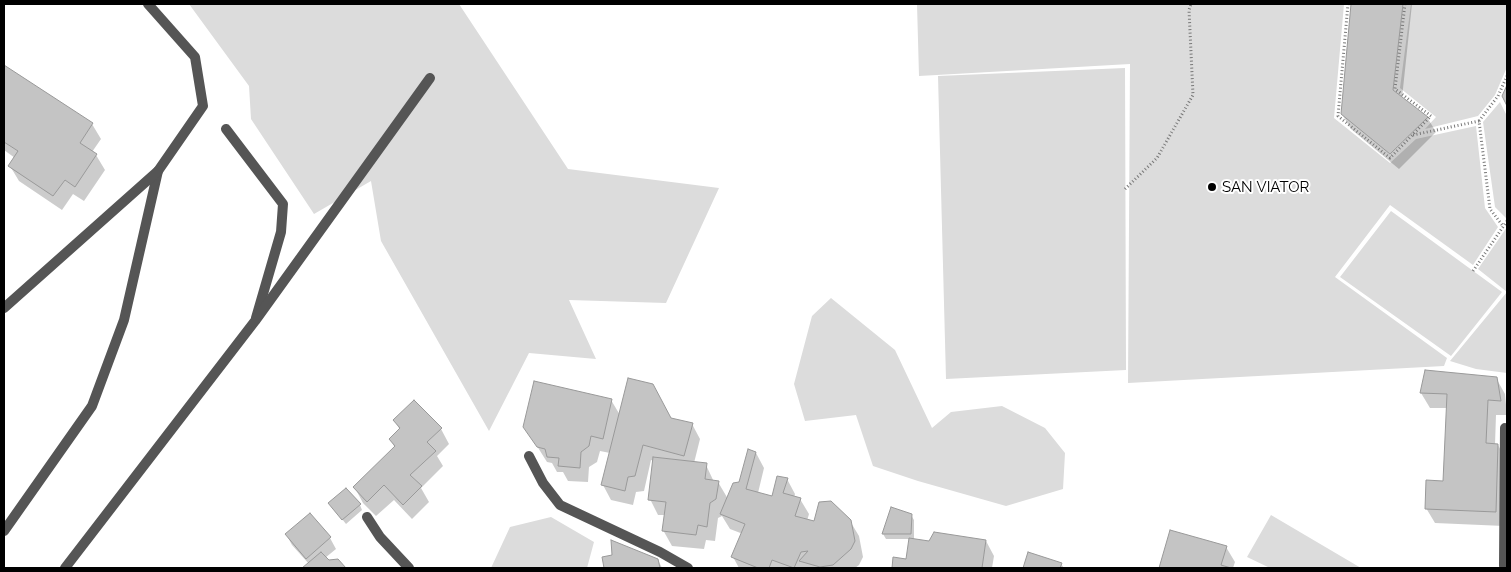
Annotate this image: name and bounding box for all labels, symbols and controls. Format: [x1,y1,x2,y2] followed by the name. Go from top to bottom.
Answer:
[1222,178,1309,196] place label: SAN VIATOR
[1206,181,1218,193] marker: SAN VIATOR

